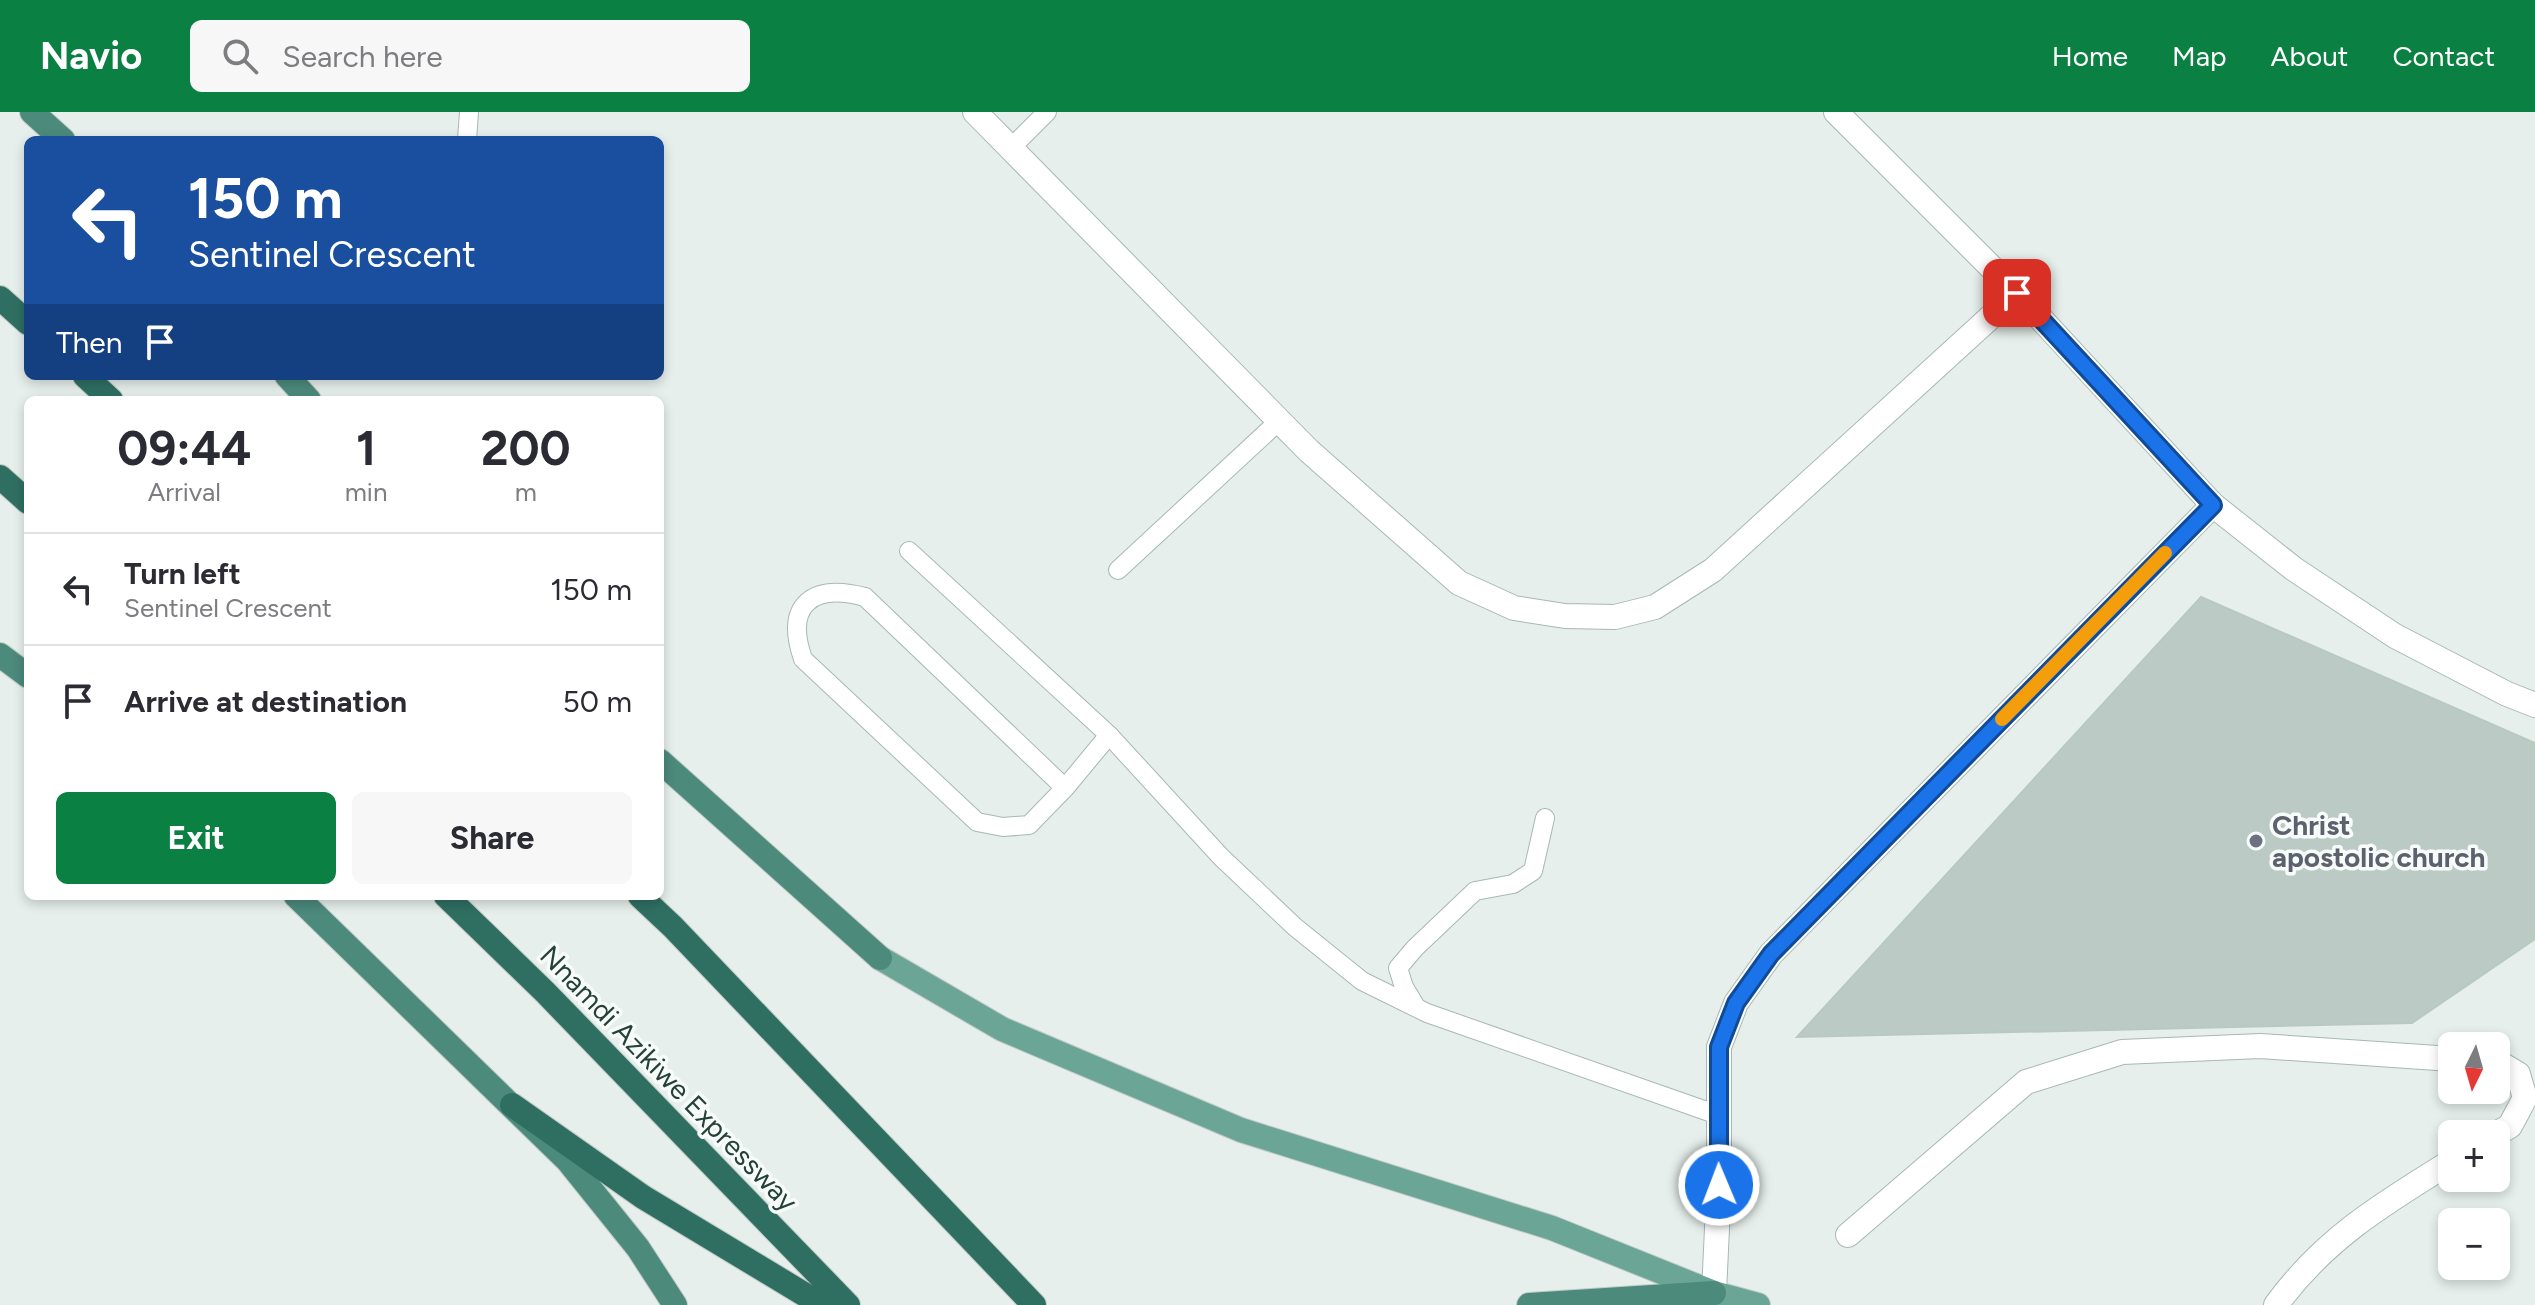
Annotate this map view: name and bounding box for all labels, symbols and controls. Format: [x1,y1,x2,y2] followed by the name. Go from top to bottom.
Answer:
[190,20,750,92] search box
[40,33,142,79] text: Navio
[218,34,262,78] icon: search
[282,38,443,75] text: Search here
[2052,39,2128,73] text: Home
[2172,39,2227,73] text: Map
[2271,39,2348,73] text: About
[2392,39,2495,73] text: Contact
[188,165,343,232] text: 150 m
[56,168,160,272] icon: left
[188,233,476,276] text: Sentinel Crescent
[1983,259,2051,327] pin
[1995,271,2039,315] icon: arrive
[138,320,182,364] icon: arrive
[56,324,122,361] text: Then
[117,419,251,477] text: 09:44
[356,419,376,477] text: 1
[481,419,571,477] text: 200
[148,476,221,508] text: Arrival
[345,476,387,508] text: min
[515,476,537,508] text: m
[124,555,241,592] text: Turn left
[56,567,100,611] icon: left
[550,571,632,608] text: 150 m
[124,592,332,624] text: Sentinel Crescent
[56,679,100,723] icon: arrive
[124,683,407,720] text: Arrive at destination
[563,683,632,720] text: 50 m
[56,792,336,884] button: Exit
[352,792,632,884] button: Share
[2272,808,2486,874] place label: Christ apostolic church
[2247,832,2265,850] marker: Christ apostolic church
[533,938,805,1218] street label: Nnamdi Azikiwe Expressway
[2438,1032,2510,1104] north arrow
[2438,1032,2510,1280] map controls
[2438,1120,2510,1192] button: +
[1677,1143,1761,1227] position arrow
[2438,1208,2510,1280] button: −

